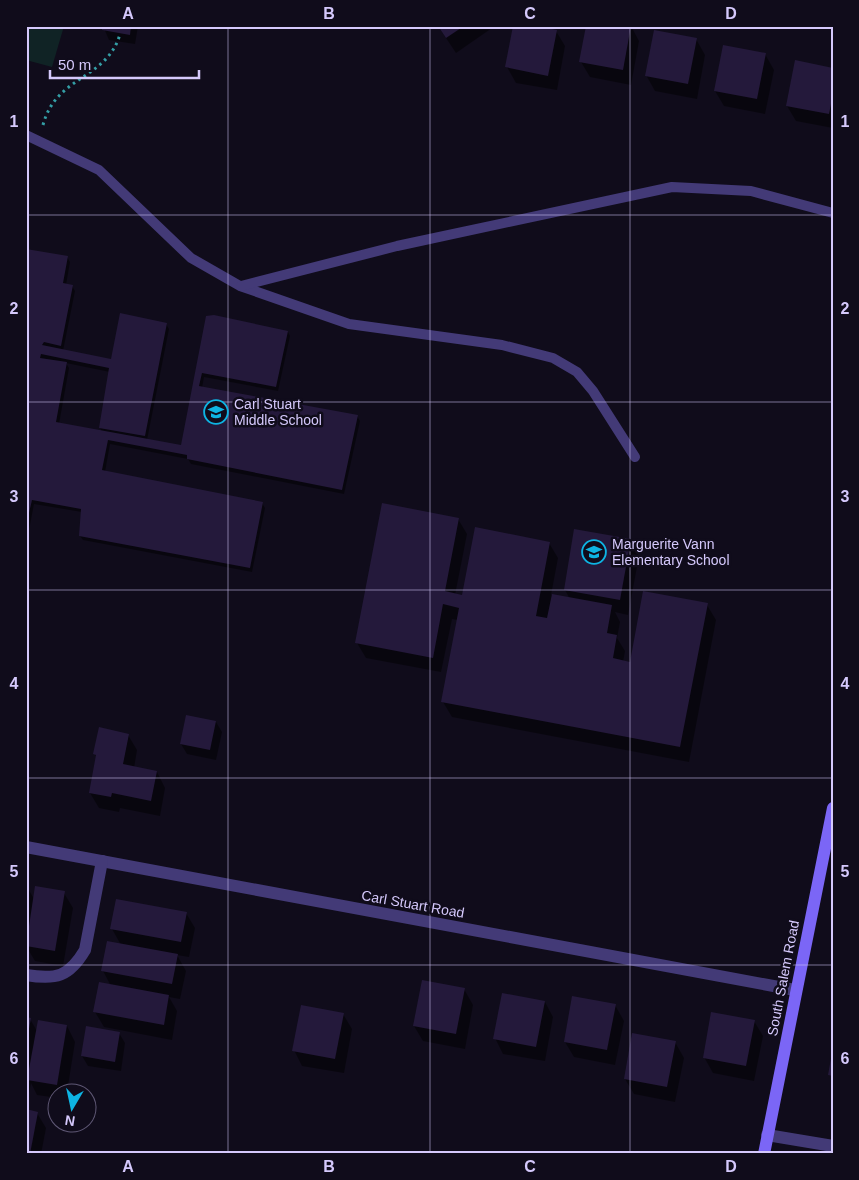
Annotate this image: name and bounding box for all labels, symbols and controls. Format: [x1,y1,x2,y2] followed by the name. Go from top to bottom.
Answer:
[122,5,134,22] text: A
[323,5,335,22] text: B
[524,5,536,22] text: C
[725,5,737,22] text: D
[50,48,199,80] scale bar
[58,56,91,73] text: 50 m
[10,113,19,130] text: 1
[841,113,850,130] text: 1
[10,300,19,317] text: 2
[841,300,850,317] text: 2
[234,396,322,428] place label: Carl Stuart Middle School
[203,399,229,425] school or university icon: Carl Stuart Middle School
[10,488,19,505] text: 3
[841,488,850,505] text: 3
[612,536,730,568] place label: Marguerite Vann Elementary School
[581,539,607,565] school or university icon: Marguerite Vann Elementary School
[10,675,19,692] text: 4
[841,675,850,692] text: 4
[10,863,19,880] text: 5
[841,863,850,880] text: 5
[360,887,466,921] street label: Carl Stuart Road
[764,919,802,1037] street label: South Salem Road
[10,1050,19,1067] text: 6
[841,1050,850,1067] text: 6
[48,1082,98,1132] north arrow
[64,1112,76,1130] text: N
[122,1158,134,1175] text: A
[323,1158,335,1175] text: B
[524,1158,536,1175] text: C
[725,1158,737,1175] text: D

